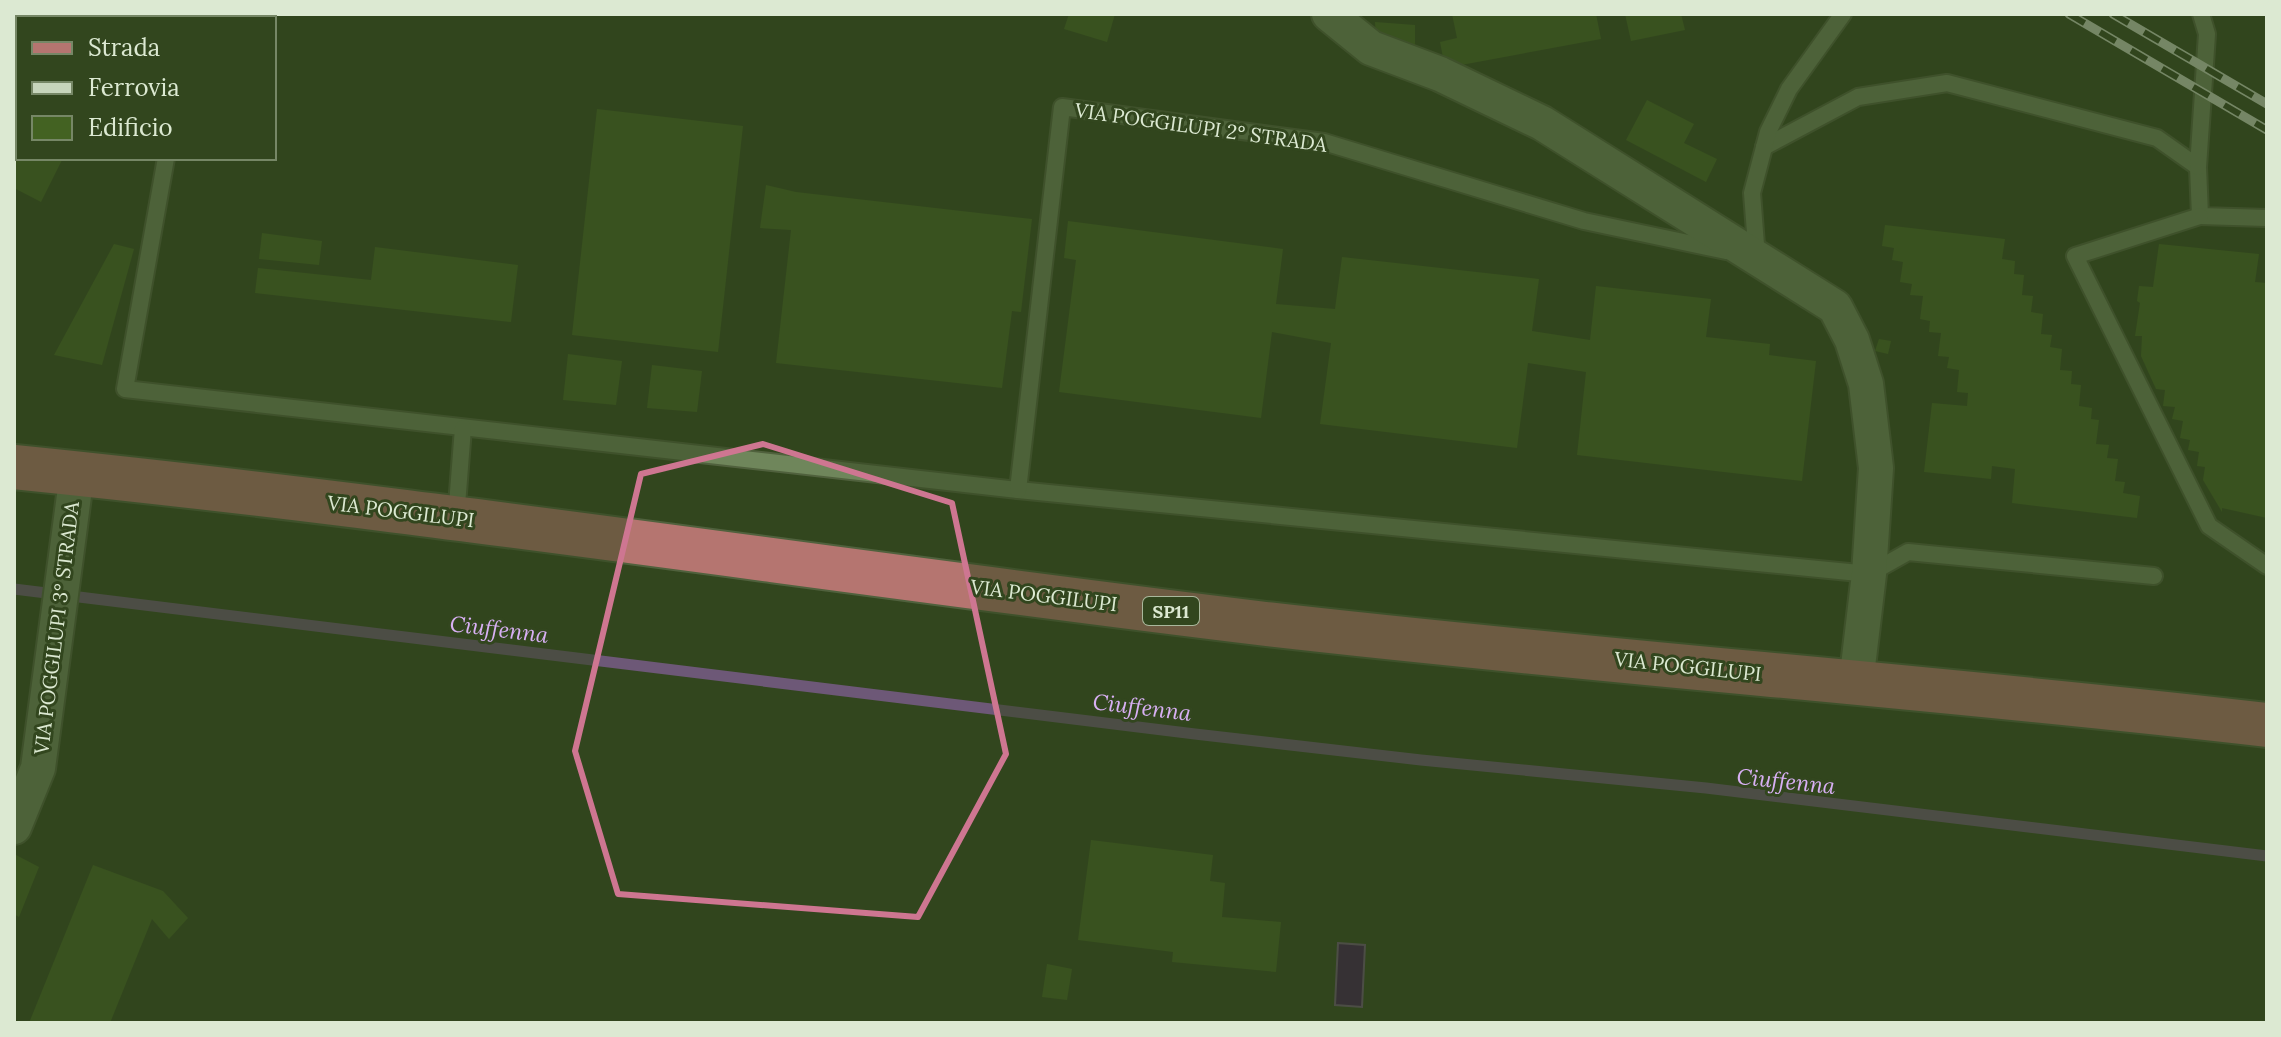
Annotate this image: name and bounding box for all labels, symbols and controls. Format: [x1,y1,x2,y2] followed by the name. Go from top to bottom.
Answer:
[16,16,276,160] legend
[88,32,160,63] text: Strada
[88,72,180,103] text: Ferrovia
[1072,97,1329,157] street label: VIA POGGILUPI 2° STRADA
[88,112,173,143] text: Edificio
[325,489,476,532] street label: VIA POGGILUPI
[28,500,84,757] street label: VIA POGGILUPI 3° STRADA
[968,573,1119,616] street label: VIA POGGILUPI
[1143,597,1199,625] road number: SP11
[448,609,551,649] water label: Ciuffenna
[1612,646,1763,686] street label: VIA POGGILUPI
[1091,687,1194,727] water label: Ciuffenna
[1735,762,1838,800] water label: Ciuffenna

